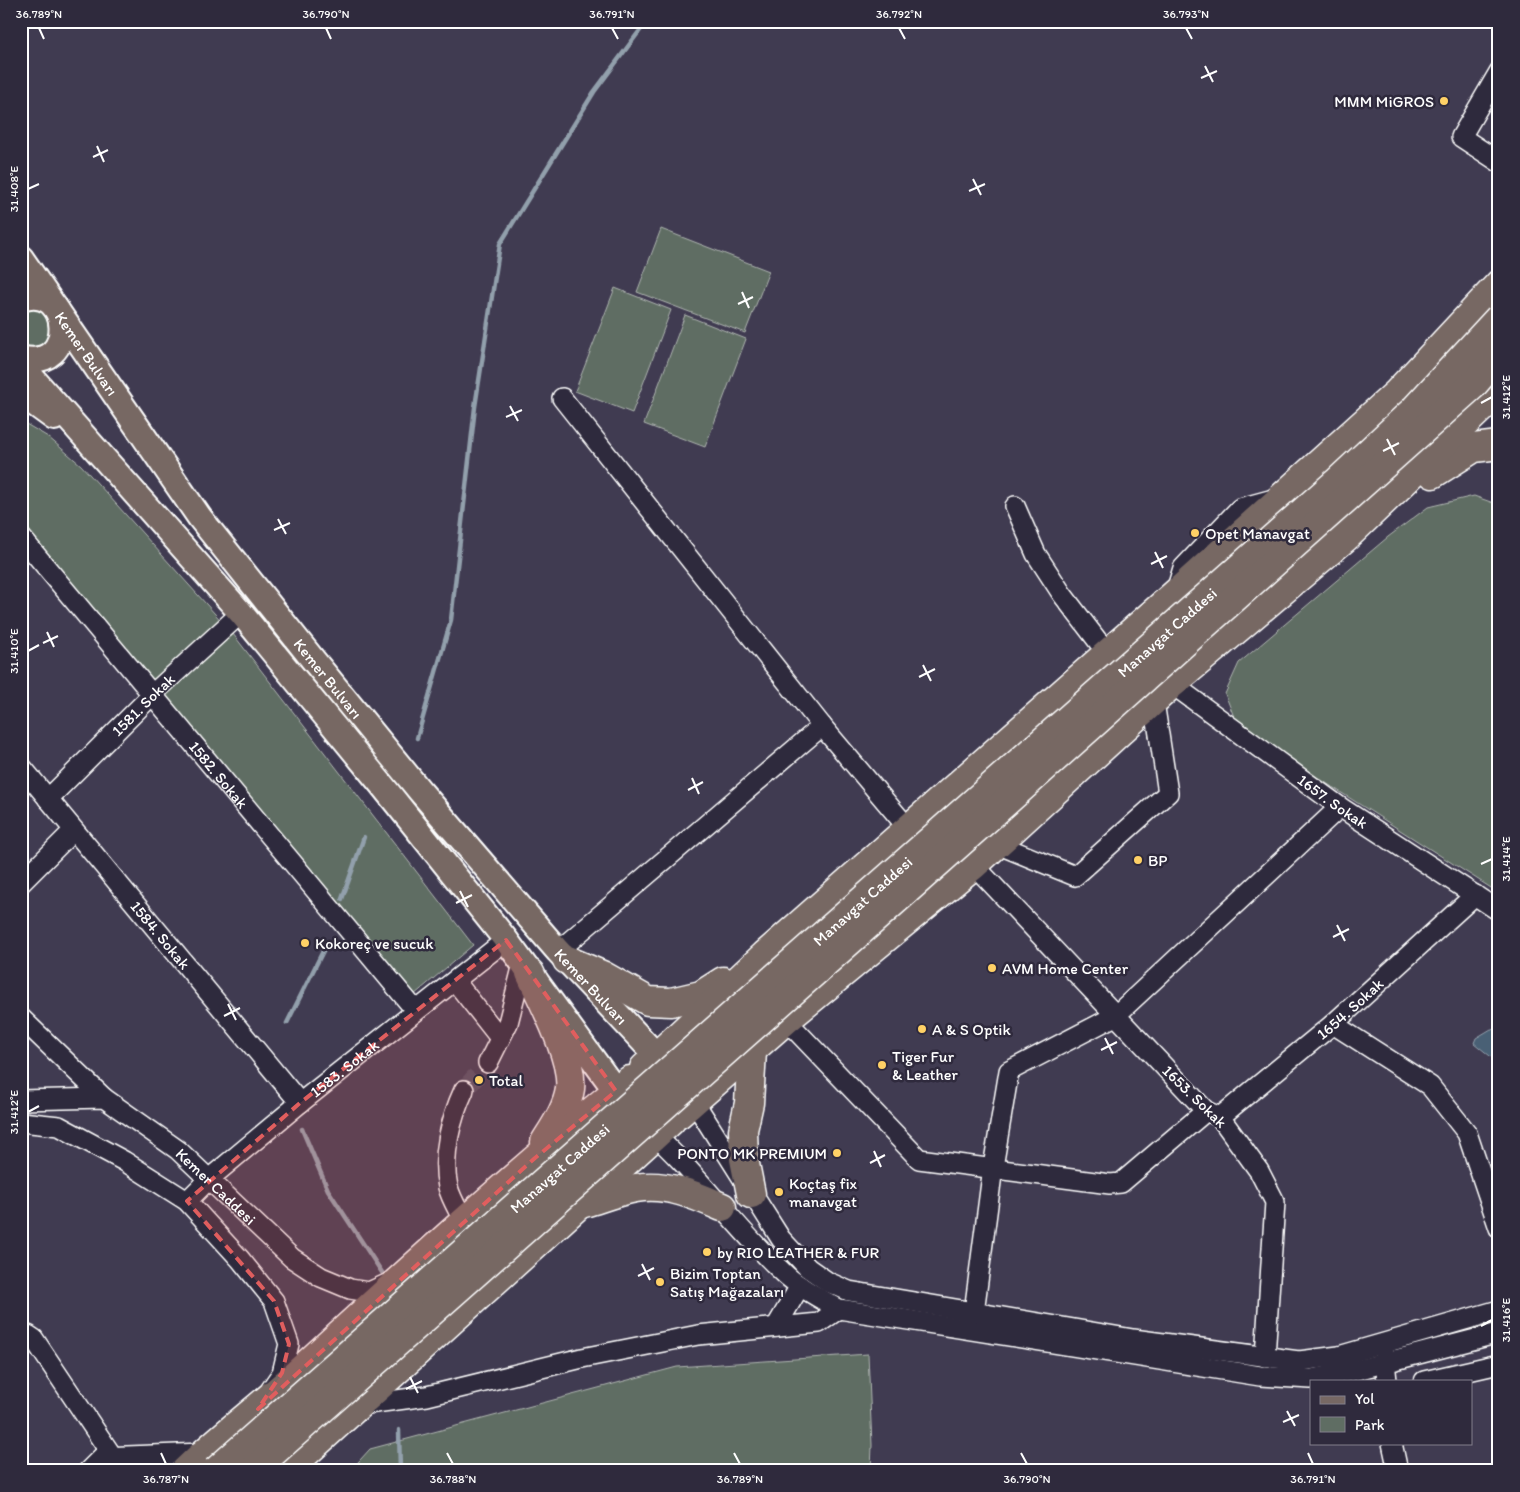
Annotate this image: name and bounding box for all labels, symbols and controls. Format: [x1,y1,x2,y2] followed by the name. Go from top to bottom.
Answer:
[16,7,62,21] text: 36.789°N
[302,7,350,21] text: 36.790°N
[589,7,635,21] text: 36.791°N
[876,7,922,21] text: 36.792°N
[1163,7,1209,21] text: 36.793°N
[1334,92,1434,111] place label: MMM MiGROS
[1438,95,1450,107] marker: MMM MiGROS
[7,165,21,212] text: 31.408°E
[51,308,122,400] street label: Kemer Bulvarı
[1499,374,1513,419] text: 31.412°E
[1205,524,1310,543] place label: Opet Manavgat
[1189,527,1201,539] marker: Opet Manavgat
[1114,584,1221,681] street label: Manavgat Caddesi
[7,628,21,674] text: 31.410°E
[290,635,366,723] street label: Kemer Bulvarı
[108,670,179,740] street label: 1581. Sokak
[185,737,252,812] street label: 1582. Sokak
[1294,770,1371,833] street label: 1657. Sokak
[1499,836,1513,882] text: 31.414°E
[1148,851,1167,870] place label: BP
[809,852,916,950] street label: Manavgat Caddesi
[1132,854,1144,866] marker: BP
[126,897,194,973] street label: 1584. Sokak
[315,934,434,953] place label: Kokoreç ve sucuk
[299,937,311,949] marker: Kokoreç ve sucuk
[550,944,631,1029] street label: Kemer Bulvarı
[1002,959,1129,978] place label: AVM Home Center
[986,962,998,974] marker: AVM Home Center
[1313,974,1387,1044] street label: 1654. Sokak
[932,1020,1011,1039] place label: A & S Optik
[916,1023,928,1035] marker: A & S Optik
[306,1035,383,1101] street label: 1583. Sokak
[892,1047,958,1084] place label: Tiger Fur & Leather
[876,1059,888,1071] marker: Tiger Fur & Leather
[1159,1061,1231,1132] street label: 1653. Sokak
[489,1071,523,1090] place label: Total
[473,1074,485,1086] marker: Total
[7,1089,21,1134] text: 31.412°E
[506,1119,613,1217] street label: Manavgat Caddesi
[172,1144,260,1229] street label: Kemer Caddesi
[677,1144,827,1163] place label: PONTO MK PREMIUM
[831,1147,843,1159] marker: PONTO MK PREMIUM
[789,1174,858,1211] place label: Koçtaş fix manavgat
[773,1186,785,1198] marker: Koçtaş fix manavgat
[717,1243,880,1262] place label: by RIO LEATHER & FUR
[701,1246,713,1258] marker: by RIO LEATHER & FUR
[670,1264,784,1301] place label: Bizim Toptan Satış Mağazaları
[654,1276,666,1288] marker: Bizim Toptan Satış Mağazaları
[1499,1297,1513,1342] text: 31.416°E
[1310,1380,1472,1444] legend
[1355,1390,1375,1408] text: Yol
[1355,1416,1385,1434] text: Park
[143,1472,189,1486] text: 36.787°N
[430,1472,476,1486] text: 36.788°N
[717,1472,763,1486] text: 36.789°N
[1003,1472,1051,1486] text: 36.790°N
[1290,1472,1336,1486] text: 36.791°N

